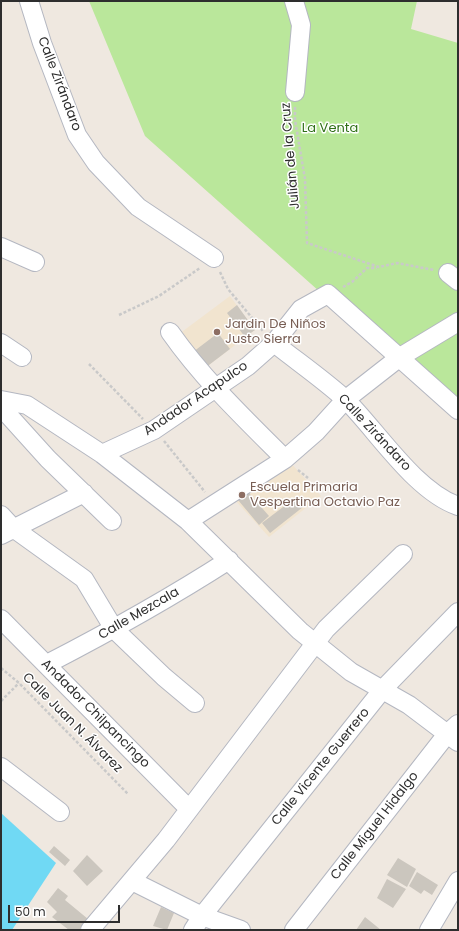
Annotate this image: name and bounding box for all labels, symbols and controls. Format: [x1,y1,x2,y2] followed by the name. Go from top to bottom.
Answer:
[34,35,84,133] street label: Calle Zirándaro
[279,102,303,210] street label: Julián de la Cruz
[302,121,358,137] park label: La Venta
[225,317,326,348] place label: Jardin De Niños Justo Sierra
[212,327,222,337] marker: Jardin De Niños Justo Sierra
[141,358,251,440] street label: Andador Acapulco
[334,391,414,475] street label: Calle Zirándaro
[250,480,400,511] place label: Escuela Primaria Vespertina Octavio Paz
[237,490,247,500] marker: Escuela Primaria Vespertina Octavio Paz
[96,585,182,643] street label: Calle Mezcala
[37,656,153,772] street label: Andador Chilpancingo
[19,670,125,776] street label: Calle Juan N. Álvarez
[269,705,373,829] street label: Calle Vicente Guerrero
[328,769,422,883] street label: Calle Miguel Hidalgo
[10,897,122,923] scale bar
[15,903,46,920] text: 50 m

